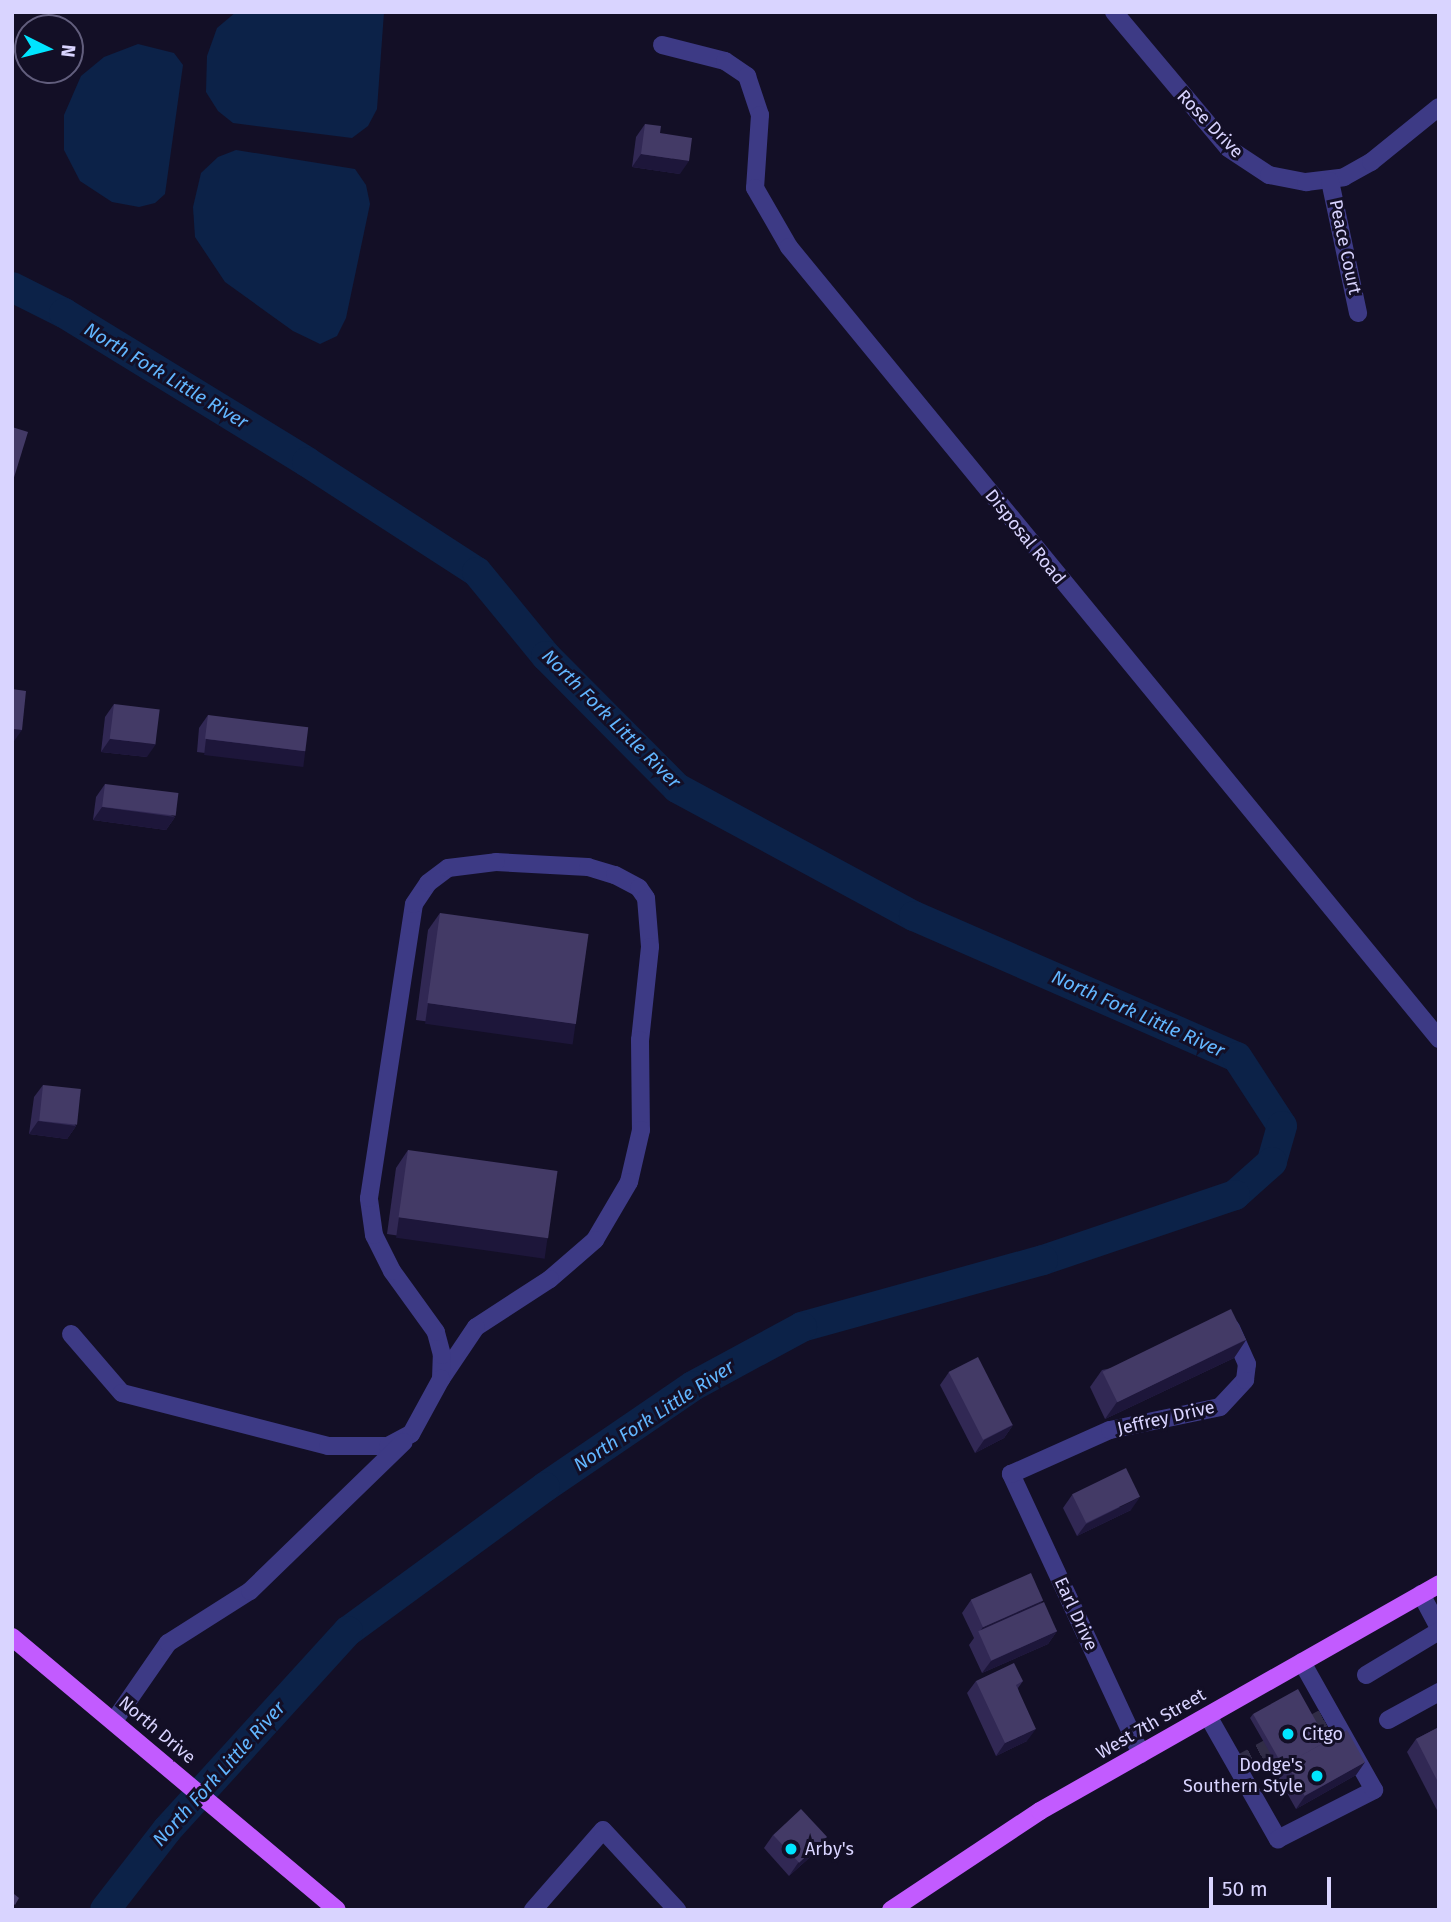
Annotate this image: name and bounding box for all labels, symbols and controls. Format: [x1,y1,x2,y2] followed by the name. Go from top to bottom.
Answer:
[14,14,84,84] north arrow
[56,44,80,59] text: N
[1172,85,1248,163] street label: Rose Drive
[1324,198,1366,296] street label: Peace Court
[80,318,252,434] water label: North Fork Little River
[980,485,1070,589] street label: Disposal Road
[537,645,685,793] water label: North Fork Little River
[1048,966,1228,1062] water label: North Fork Little River
[569,1356,739,1476] water label: North Fork Little River
[1115,1396,1217,1440] street label: Jeffrey Drive
[1050,1574,1102,1654] street label: Earl Drive
[1092,1684,1210,1764] street label: West 7th Street
[114,1692,200,1768] street label: North Drive
[148,1697,290,1851] water label: North Fork Little River
[1302,1723,1343,1745] place label: Citgo
[1280,1726,1296,1742] marker: Citgo
[1183,1755,1303,1798] place label: Dodge's Southern Style
[1309,1768,1325,1784] marker: Dodge's Southern Style
[805,1838,854,1860] place label: Arby's
[783,1841,799,1857] marker: Arby's
[1213,1862,1336,1906] scale bar
[1222,1876,1268,1902] text: 50 m

